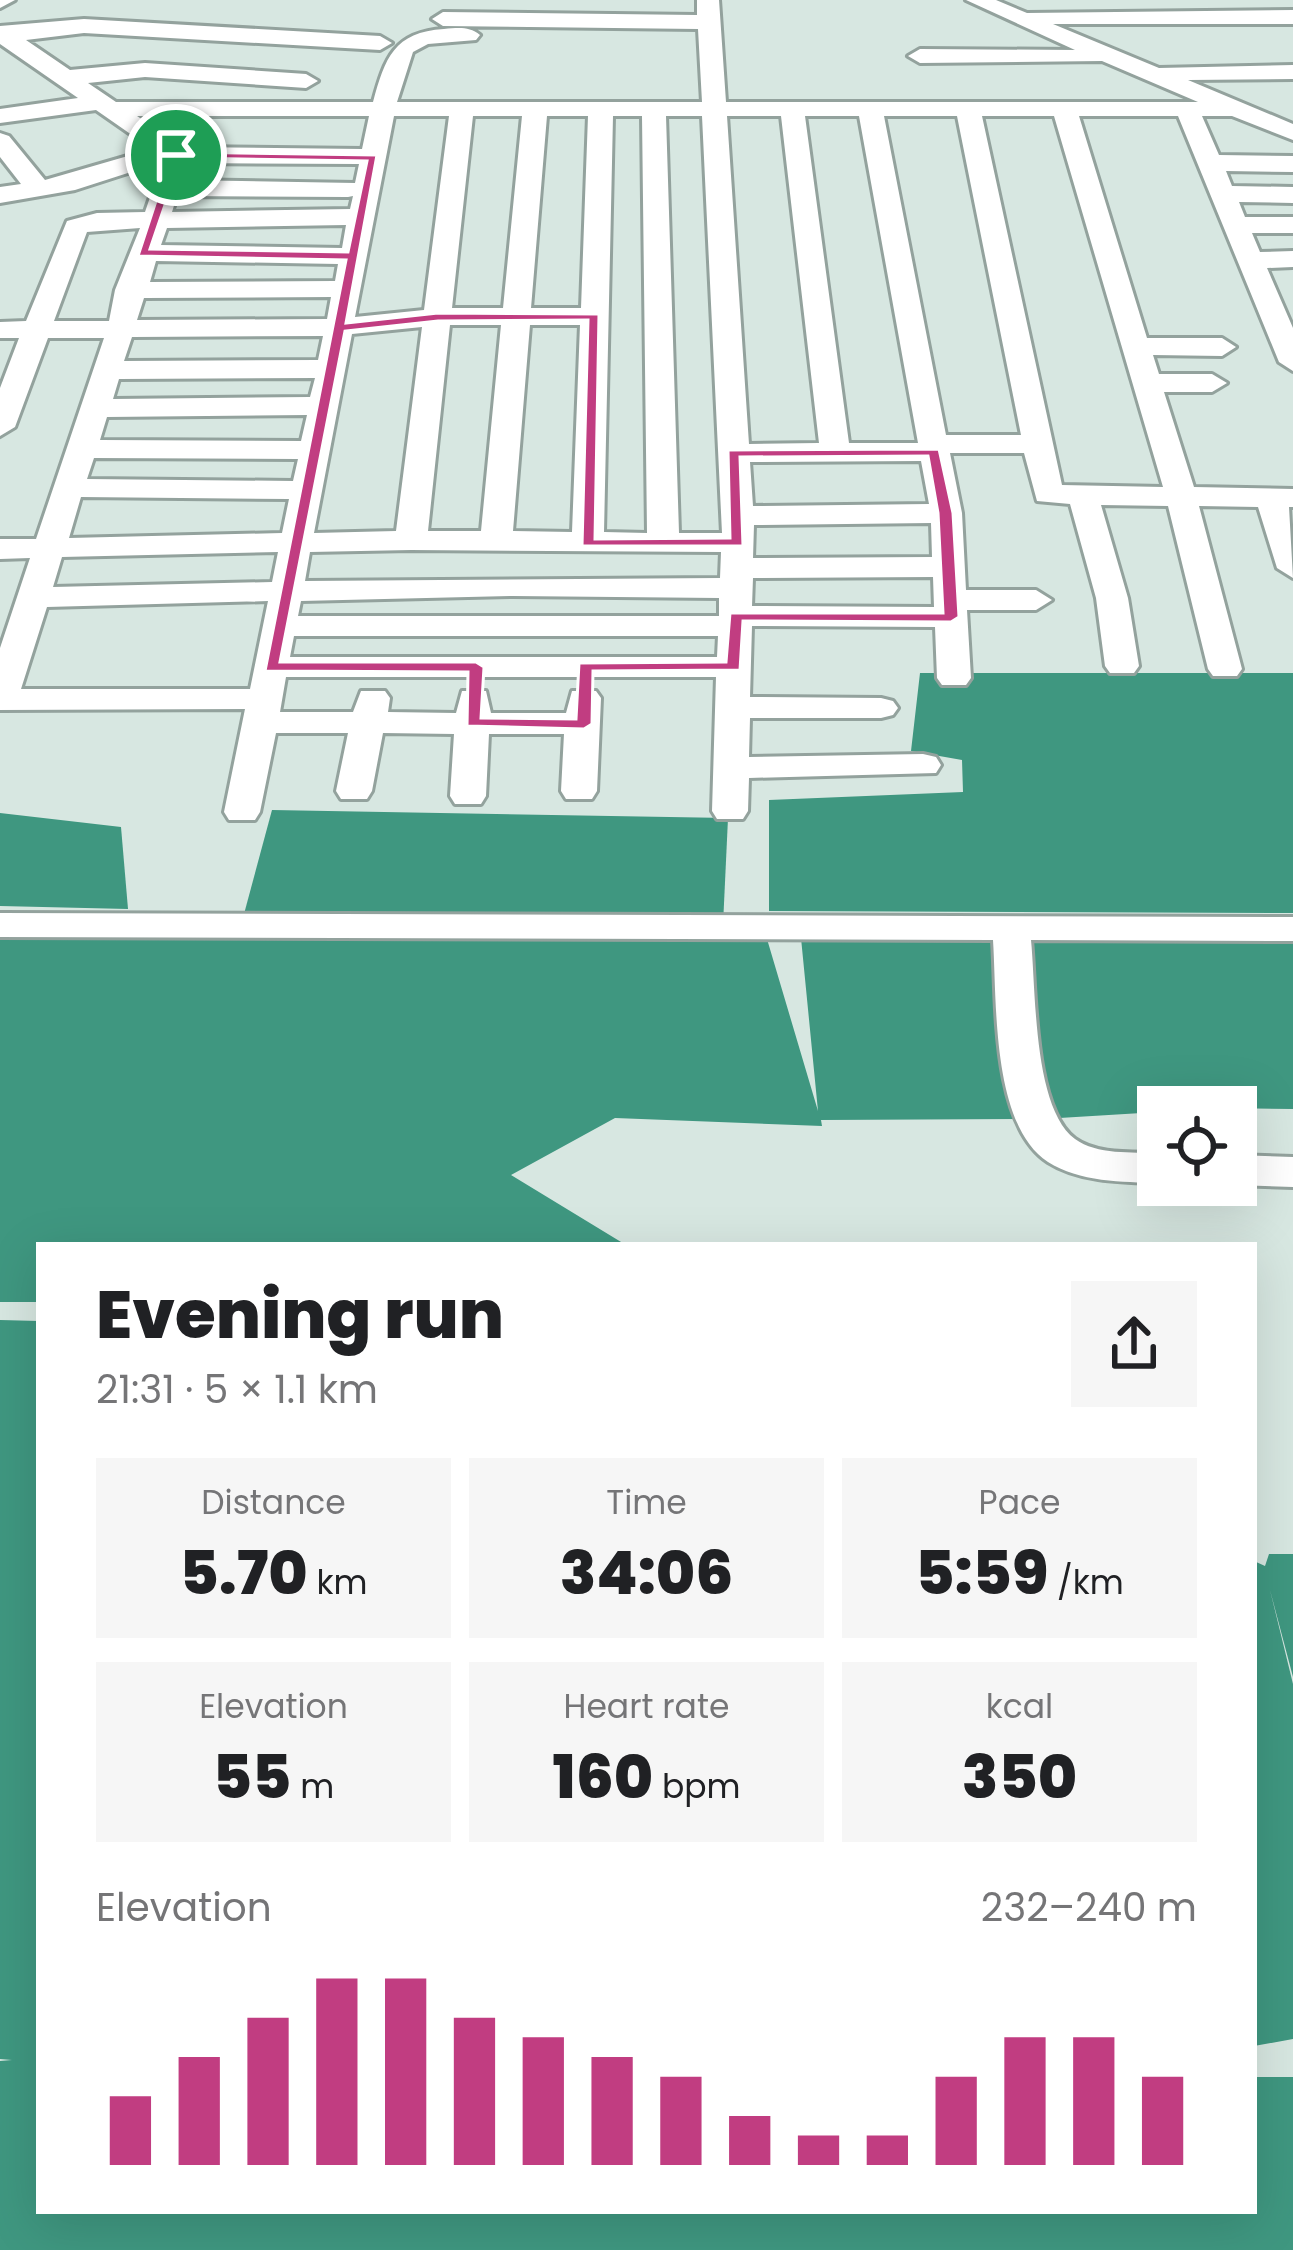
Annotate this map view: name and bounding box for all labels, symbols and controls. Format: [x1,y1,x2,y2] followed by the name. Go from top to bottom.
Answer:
[125,104,227,206] pin
[143,122,209,188] icon: arrive
[1137,1086,1257,1206] map controls
[1137,1086,1257,1206] button: locate
[96,1269,504,1361] text: Evening run
[1071,1281,1197,1407] button: share
[96,1362,378,1417] text: 21:31 · 5 × 1.1 km
[201,1479,346,1526] text: Distance
[606,1479,687,1526] text: Time
[979,1479,1060,1526] text: Pace
[180,1531,308,1615] text: 5.70
[560,1531,733,1615] text: 34:06
[915,1531,1048,1615] text: 5:59
[308,1559,367,1606] text: km
[1048,1559,1124,1606] text: /km
[199,1683,348,1730] text: Elevation
[564,1683,729,1730] text: Heart rate
[986,1683,1053,1730] text: kcal
[213,1735,291,1819] text: 55
[552,1735,653,1819] text: 160
[962,1735,1077,1819] text: 350
[291,1763,334,1810] text: m
[653,1763,741,1810] text: bpm
[96,1880,272,1935] text: Elevation
[981,1880,1197,1935] text: 232–240 m

